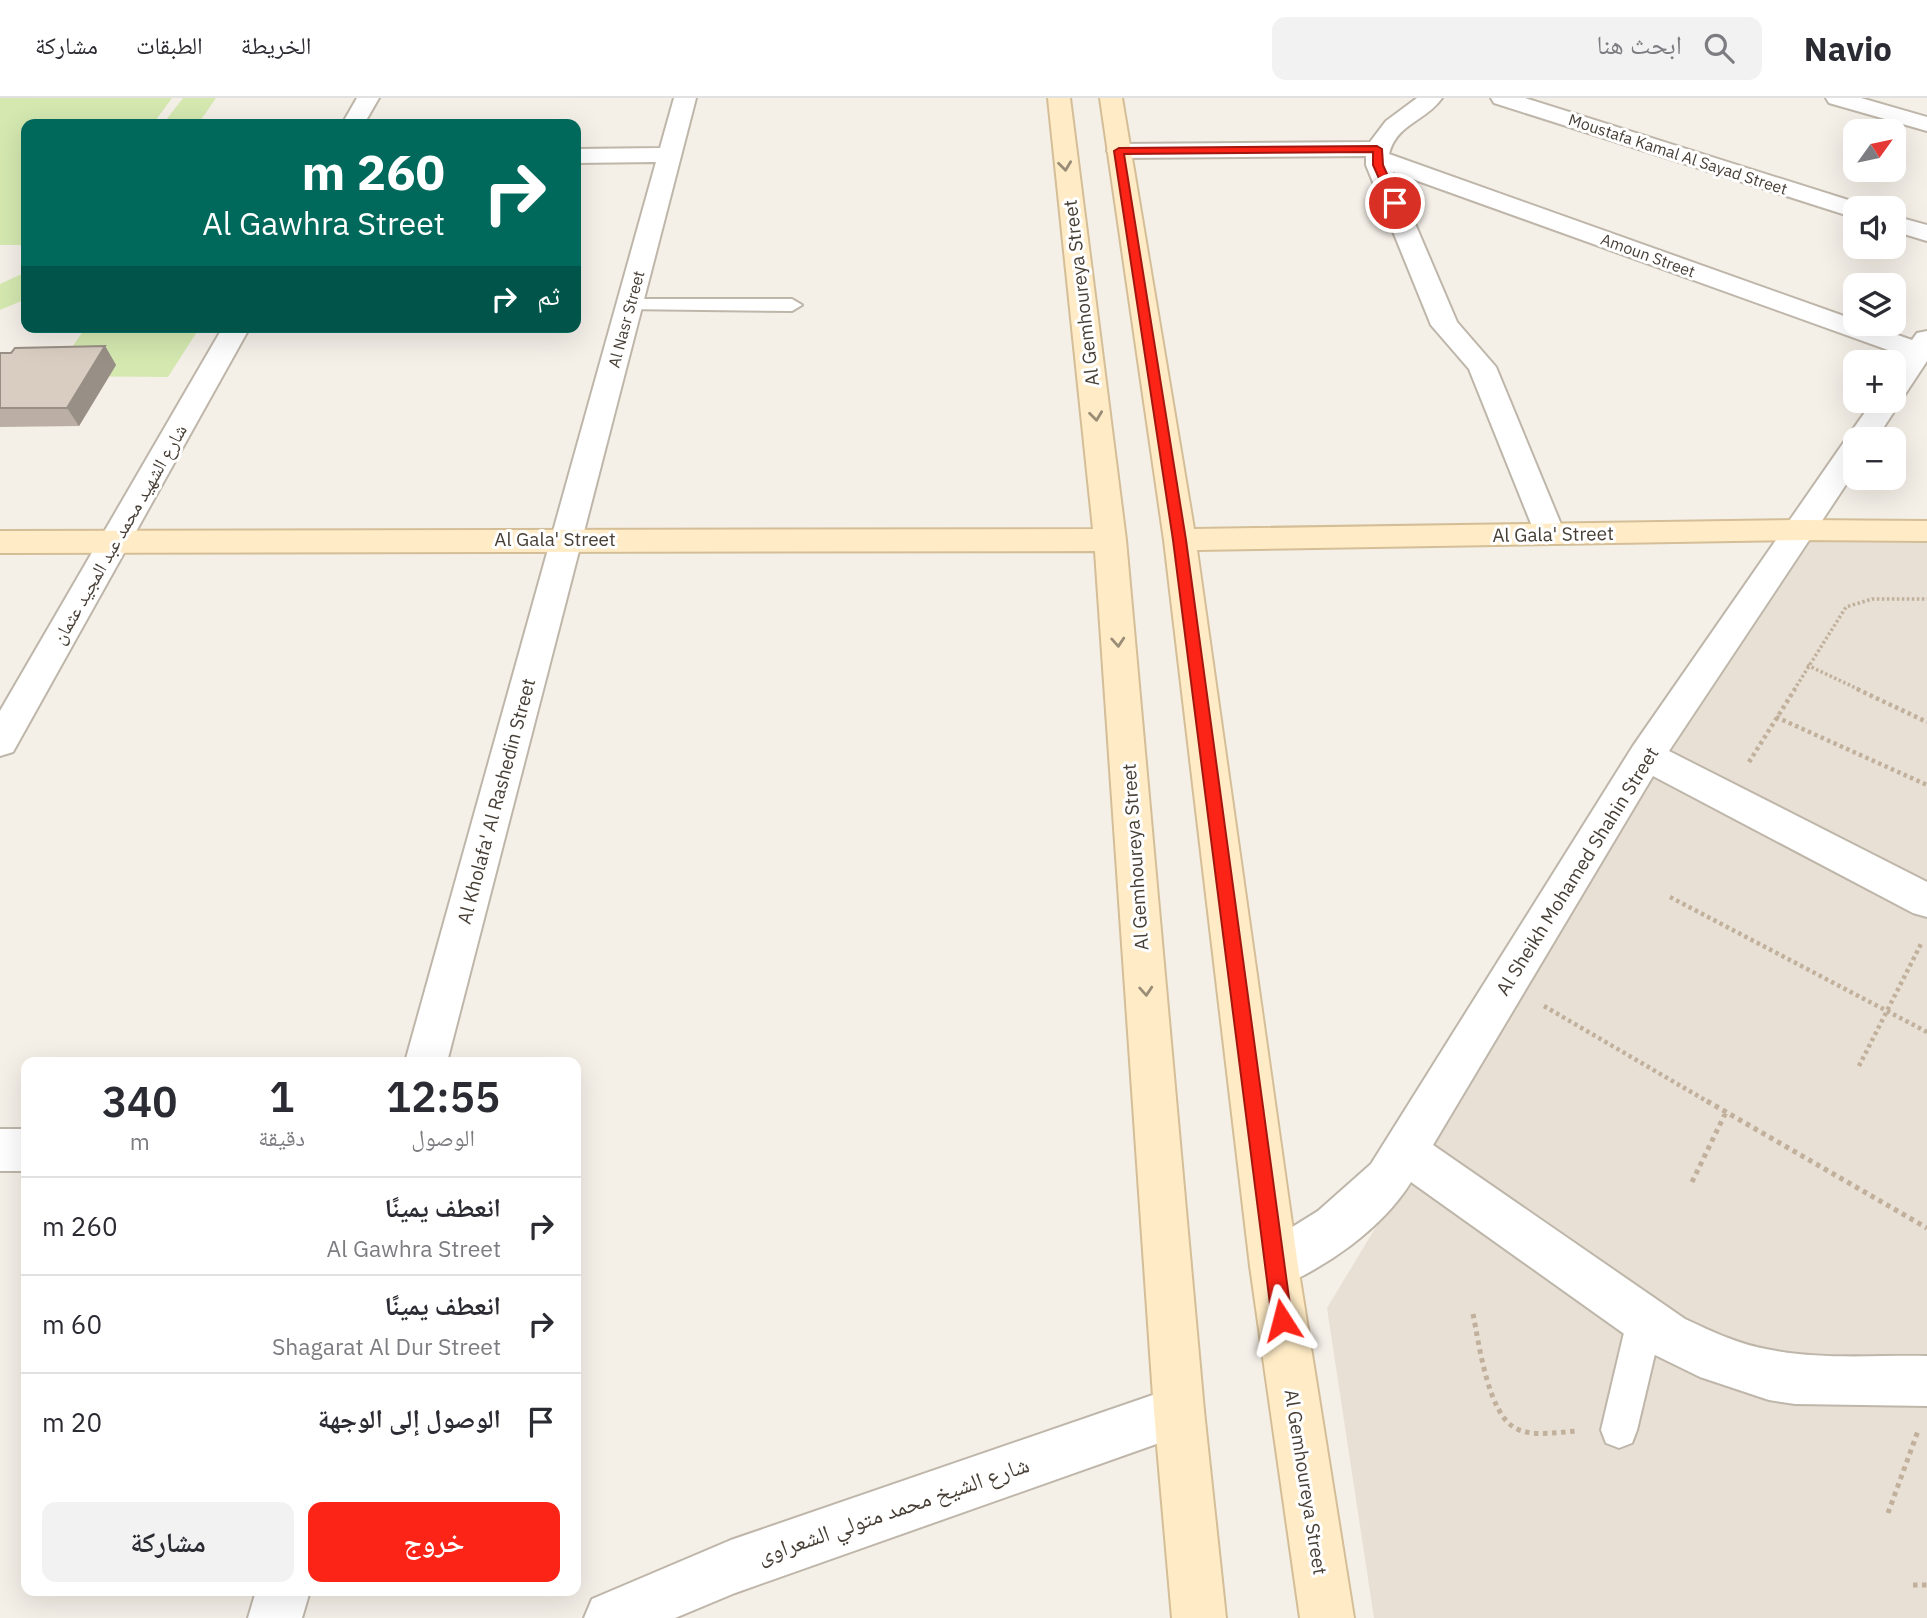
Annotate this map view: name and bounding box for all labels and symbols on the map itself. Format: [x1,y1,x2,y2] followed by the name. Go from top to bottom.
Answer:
[1566,109,1790,199] street label: Moustafa Kamal Al Sayad Street
[1843,119,1906,182] north arrow
[1058,160,1073,172] one-way arrow
[1365,173,1425,233] pin
[1058,199,1104,387] street label: Al Gemhoureya Street
[1598,229,1698,281] street label: Amoun Street
[603,268,649,370] street label: Al Nasr Street
[1088,410,1103,422] one-way arrow
[46,420,192,648] street label: شارع الشهيد محمد عبد المجيد عثمان
[1492,521,1614,547] street label: Al Gala' Street
[494,527,616,551] street label: Al Gala' Street
[1111,637,1126,648] one-way arrow
[452,676,540,926] street label: Al Kholafa' Al Rashedin Street
[1490,742,1664,1000] street label: Al Sheikh Mohamed Shahin Street
[1116,763,1154,951] street label: Al Gemhoureya Street
[1138,986,1153,997] one-way arrow
[1245,1283,1319,1357] position arrow
[1279,1388,1333,1576] street label: Al Gemhoureya Street
[753,1448,1034,1574] street label: شارع الشيخ محمد متولي الشعراوى

